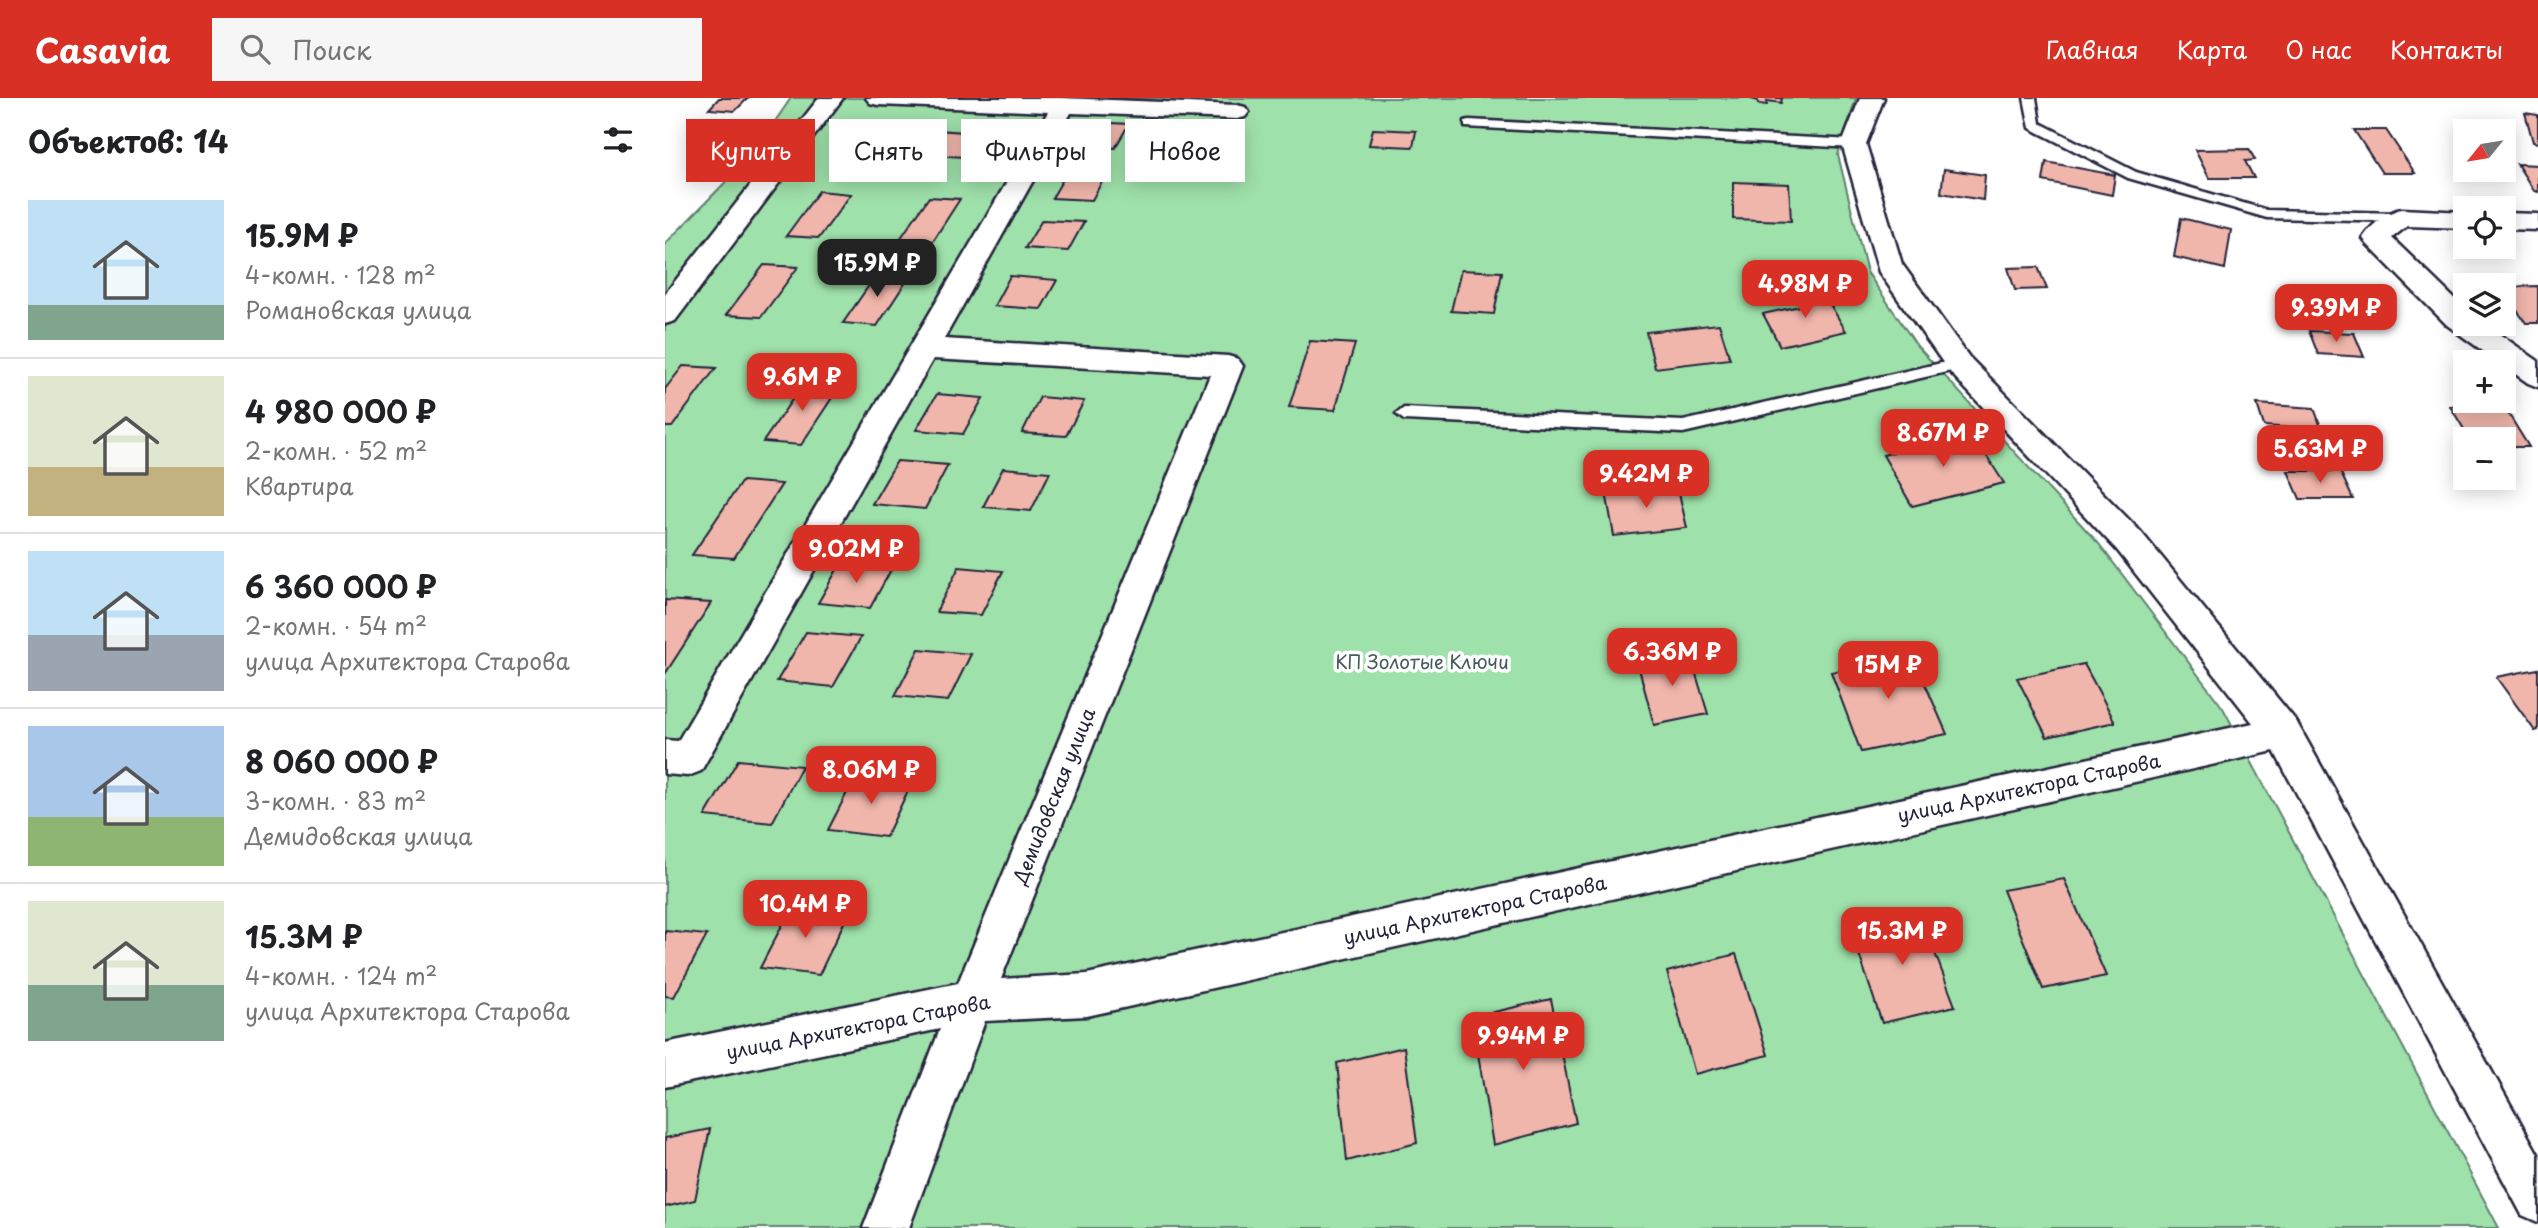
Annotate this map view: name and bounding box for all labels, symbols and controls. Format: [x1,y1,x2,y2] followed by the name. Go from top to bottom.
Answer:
[212,18,702,81] search box
[35,24,170,74] text: Casavia
[236,30,274,68] icon: search
[292,30,371,69] text: Поиск
[2046,31,2139,67] text: Главная
[2177,31,2247,67] text: Карта
[2285,31,2352,67] text: О нас
[2390,31,2503,67] text: Контакты
[28,118,228,163] text: Объектов: 14
[686,119,815,182] chip: Купить
[829,119,947,182] chip: Снять
[961,119,1111,182] chip: Фильтры
[1125,119,1245,182] chip: Новое
[2453,119,2517,182] north arrow
[2453,119,2516,490] map controls
[599,121,637,159] icon: filters
[2453,196,2516,259] button: locate
[245,212,358,257] text: 15.9M ₽
[84,228,168,312] icon: home
[812,240,942,299] pin: 15.9M ₽
[834,244,920,279] text: 15.9M ₽
[245,257,436,292] text: 4-комн. · 128 m²
[1740,260,1870,320] pin: 4.98M ₽
[1758,265,1852,300] text: 4.98M ₽
[2453,273,2516,336] button: layers
[2271,285,2401,344] pin: 9.39M ₽
[2291,289,2381,324] text: 9.39M ₽
[245,292,471,327] text: Романовская улица
[2453,350,2516,413] button: +
[745,354,859,413] pin: 9.6M ₽
[763,358,841,393] text: 9.6M ₽
[245,388,436,433] text: 4 980 000 ₽
[84,404,168,488] icon: home
[1878,410,2008,469] pin: 8.67M ₽
[1897,414,1989,449] text: 8.67M ₽
[2255,426,2385,485] pin: 5.63M ₽
[2453,427,2516,490] button: −
[2273,430,2367,465] text: 5.63M ₽
[245,433,427,468] text: 2-комн. · 52 m²
[1581,450,1711,510] pin: 9.42M ₽
[1599,455,1693,490] text: 9.42M ₽
[245,468,353,503] text: Квартира
[791,526,921,585] pin: 9.02M ₽
[808,530,904,565] text: 9.02M ₽
[245,563,437,608] text: 6 360 000 ₽
[84,579,168,663] icon: home
[245,608,427,643] text: 2-комн. · 54 m²
[1607,628,1737,688] pin: 6.36M ₽
[1623,633,1721,668] text: 6.36M ₽
[1839,642,1937,701] pin: 15M ₽
[245,643,570,678] text: улица Архитектора Старова
[1854,646,1922,681] text: 15M ₽
[1335,647,1509,675] park label: КП Золотые Ключи
[1005,703,1101,889] street label: Демидовская улица
[245,738,438,783] text: 8 060 000 ₽
[1895,745,2163,829] street label: улица Архитектора Старова
[806,746,936,806] pin: 8.06M ₽
[822,751,920,786] text: 8.06M ₽
[84,754,168,838] icon: home
[245,783,426,818] text: 3-комн. · 83 m²
[245,818,473,853] text: Демидовская улица
[1341,867,1609,951] street label: улица Архитектора Старова
[740,880,870,940] pin: 10.4M ₽
[759,885,851,920] text: 10.4M ₽
[1837,908,1967,967] pin: 15.3M ₽
[1857,912,1947,947] text: 15.3M ₽
[245,913,363,958] text: 15.3M ₽
[84,929,168,1013] icon: home
[245,958,437,993] text: 4-комн. · 124 m²
[723,987,992,1065] street label: улица Архитектора Старова
[245,993,570,1028] text: улица Архитектора Старова
[1458,1012,1588,1072] pin: 9.94M ₽
[1477,1017,1569,1052] text: 9.94M ₽

